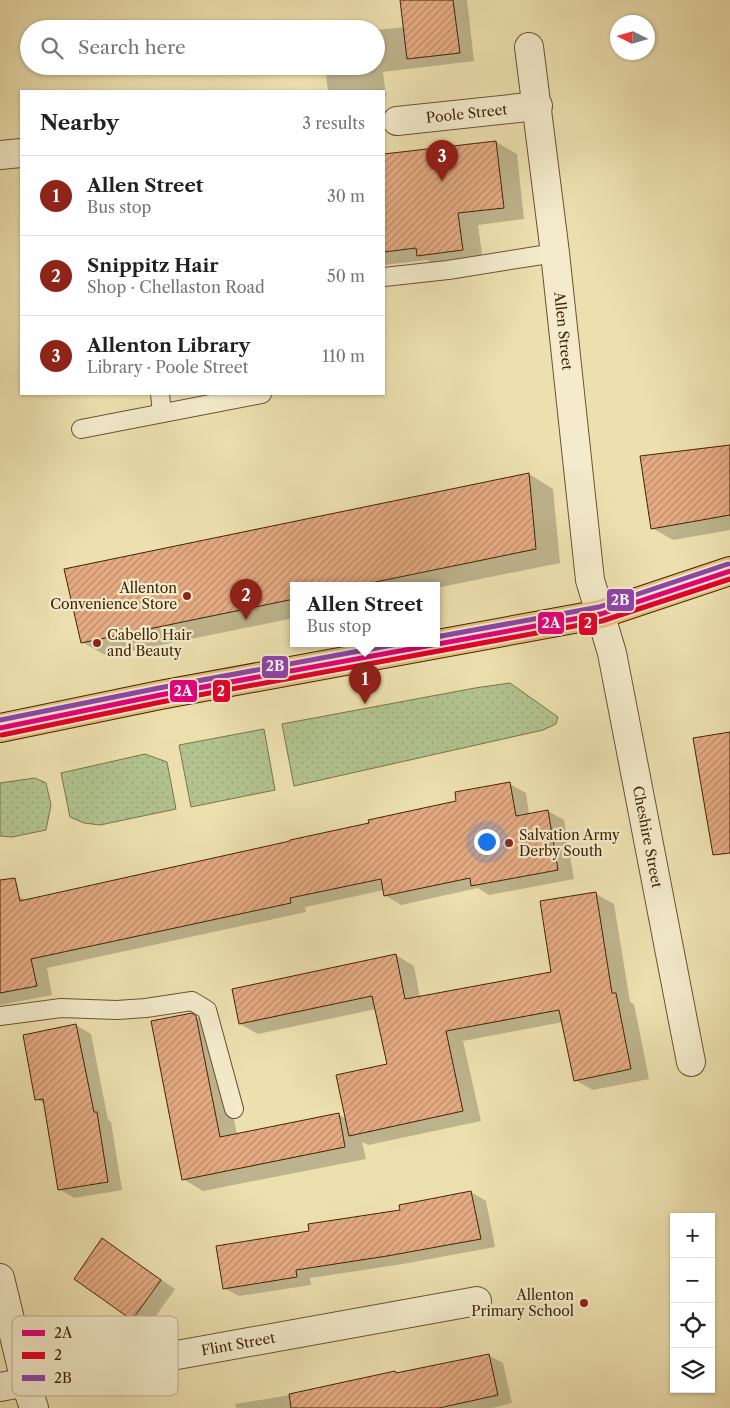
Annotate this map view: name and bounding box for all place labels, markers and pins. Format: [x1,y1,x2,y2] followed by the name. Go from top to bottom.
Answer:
[426,140,458,181] pin: 3
[50,579,177,613] place label: Allenton Convenience Store
[230,579,262,620] pin: 2
[181,590,193,602] marker: Allenton Convenience Store
[107,626,192,660] place label: Cabello Hair and Beauty
[91,637,103,649] marker: Cabello Hair and Beauty
[349,663,381,704] pin: 1
[519,826,620,860] place label: Salvation Army Derby South
[503,837,515,849] marker: Salvation Army Derby South
[471,1286,574,1320] place label: Allenton Primary School
[578,1297,590,1309] marker: Allenton Primary School

